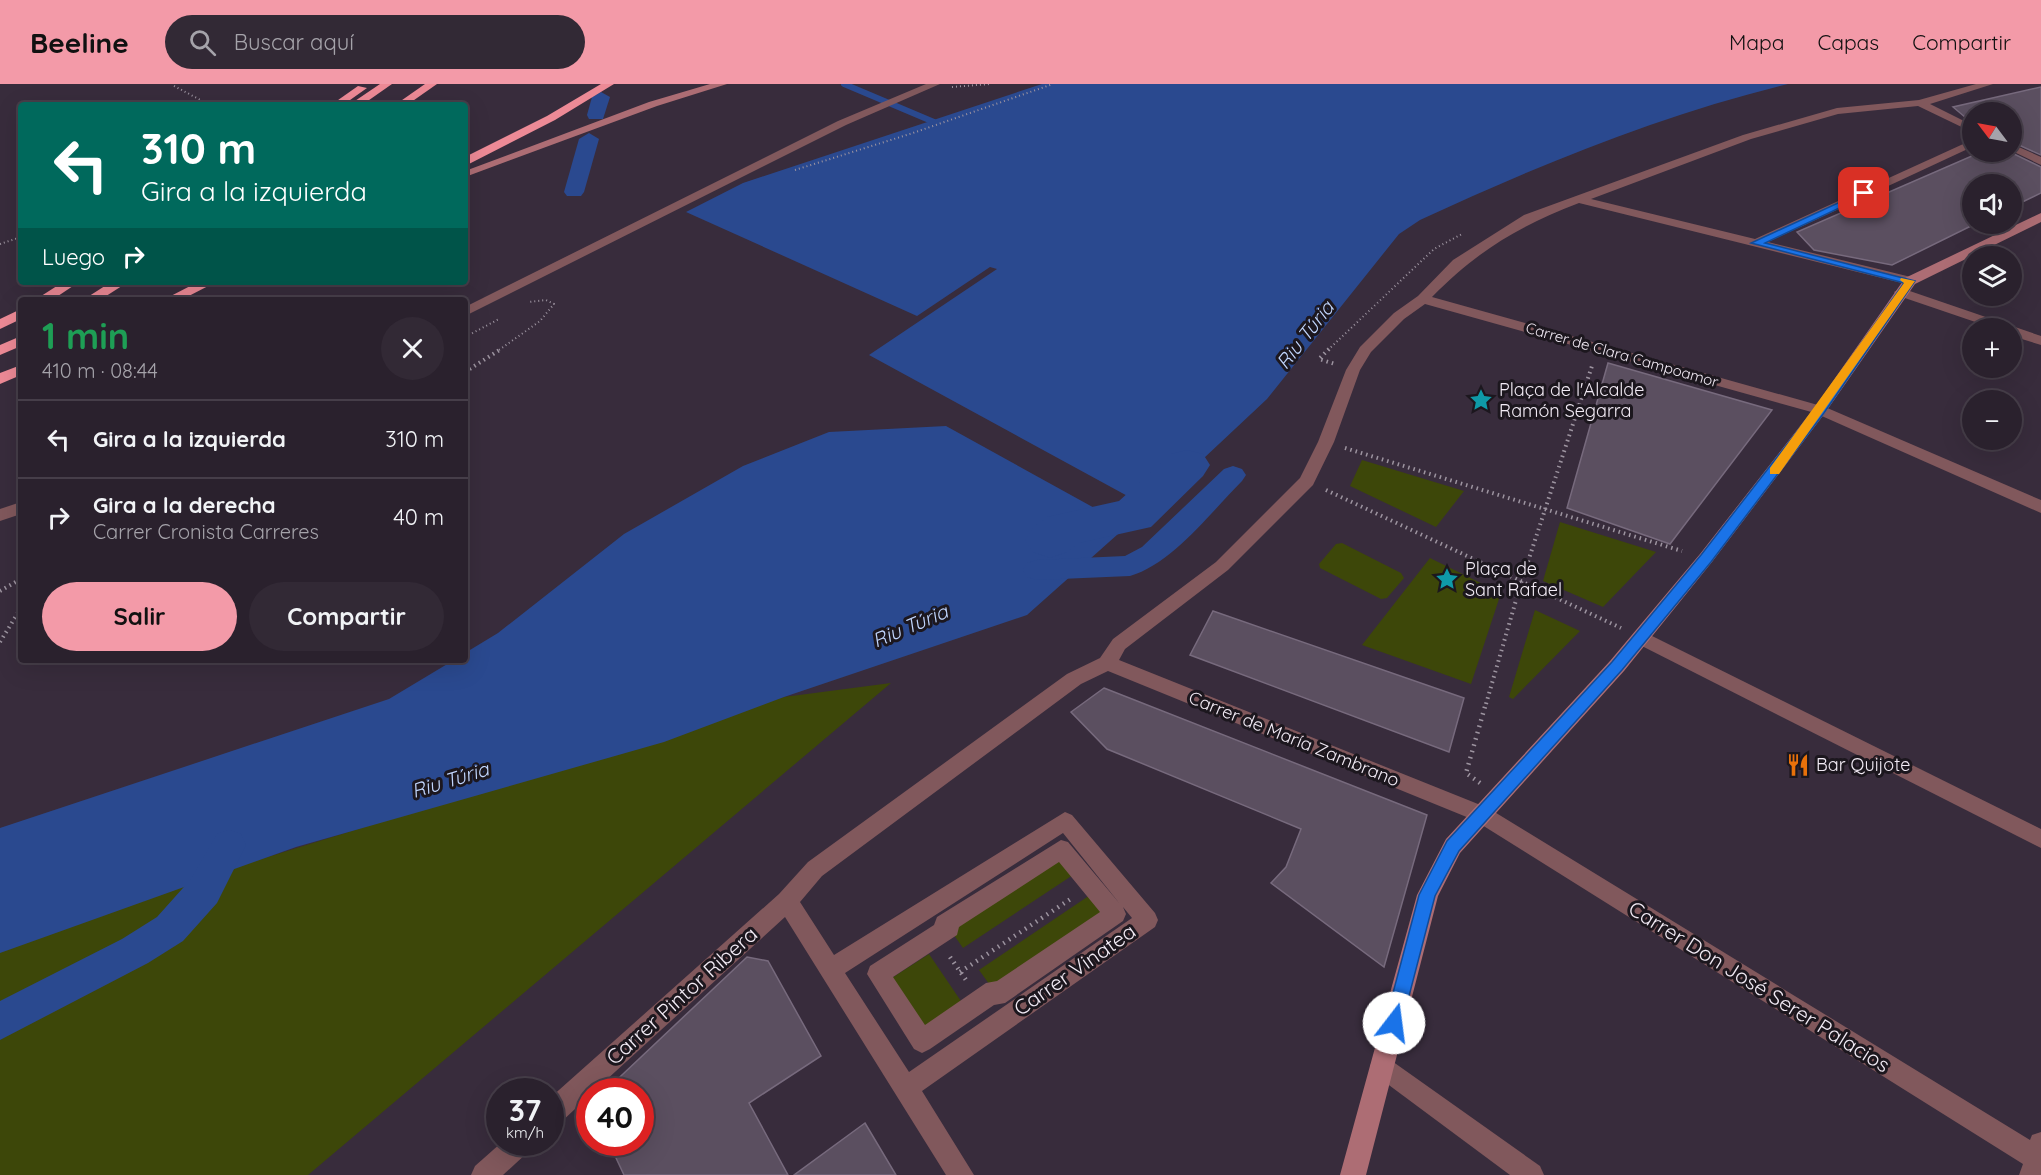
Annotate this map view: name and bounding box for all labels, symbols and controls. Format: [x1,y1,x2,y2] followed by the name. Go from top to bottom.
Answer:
[165,15,585,69] search box
[30,25,129,60] text: Beeline
[186,26,219,59] icon: search
[234,28,354,56] text: Buscar aquí
[1729,29,1784,55] text: Mapa
[1817,29,1879,55] text: Capas
[1912,29,2011,55] text: Compartir
[1962,102,2022,162] north arrow
[1962,102,2022,450] map controls
[141,122,256,175] text: 310 m
[42,126,120,204] icon: left
[1838,167,1889,218] pin
[141,174,367,208] text: Gira a la izquierda
[1962,174,2022,234] button: sound
[1847,176,1880,209] icon: arrive
[117,240,150,273] icon: right
[42,243,105,271] text: Luego
[1962,246,2022,306] button: layers
[1270,294,1340,374] water label: Riu Túria
[42,313,129,358] text: 1 min
[381,317,444,380] button: close
[1524,318,1721,391] street label: Carrer de Clara Campoamor
[1962,318,2022,378] button: +
[42,358,158,383] text: 410 m · 08:44
[1499,378,1644,422] place label: Plaça de l'Alcalde Ramón Segarra
[1468,387,1494,413] place icon: Plaça de l'Alcalde Ramón Segarra
[1962,390,2022,450] button: −
[42,423,75,456] icon: left
[93,425,286,453] text: Gira a la izquierda
[385,425,444,453] text: 310 m
[93,491,276,519] text: Gira a la derecha
[42,501,75,534] icon: right
[393,503,444,531] text: 40 m
[93,519,319,544] text: Carrer Cronista Carreres
[1465,557,1562,601] place label: Plaça de Sant Rafael
[1434,566,1460,592] place icon: Plaça de Sant Rafael
[42,582,237,651] button: Salir
[249,582,444,651] button: Compartir
[868,598,953,653] water label: Riu Túria
[1185,686,1403,791] street label: Carrer de María Zambrano
[1785,752,1811,778] restaurant icon: Bar Quijote
[1816,753,1910,776] place label: Bar Quijote
[408,755,493,803] water label: Riu Túria
[1624,895,1895,1078] street label: Carrer Don José Serer Palacios
[1008,918,1140,1021] street label: Carrer Vinatea
[600,921,762,1070] street label: Carrer Pintor Ribera
[1362,991,1426,1055] position arrow
[576,1078,654,1156] speed limit sign: 40
[509,1091,541,1129] text: 37
[506,1123,544,1142] text: km/h

